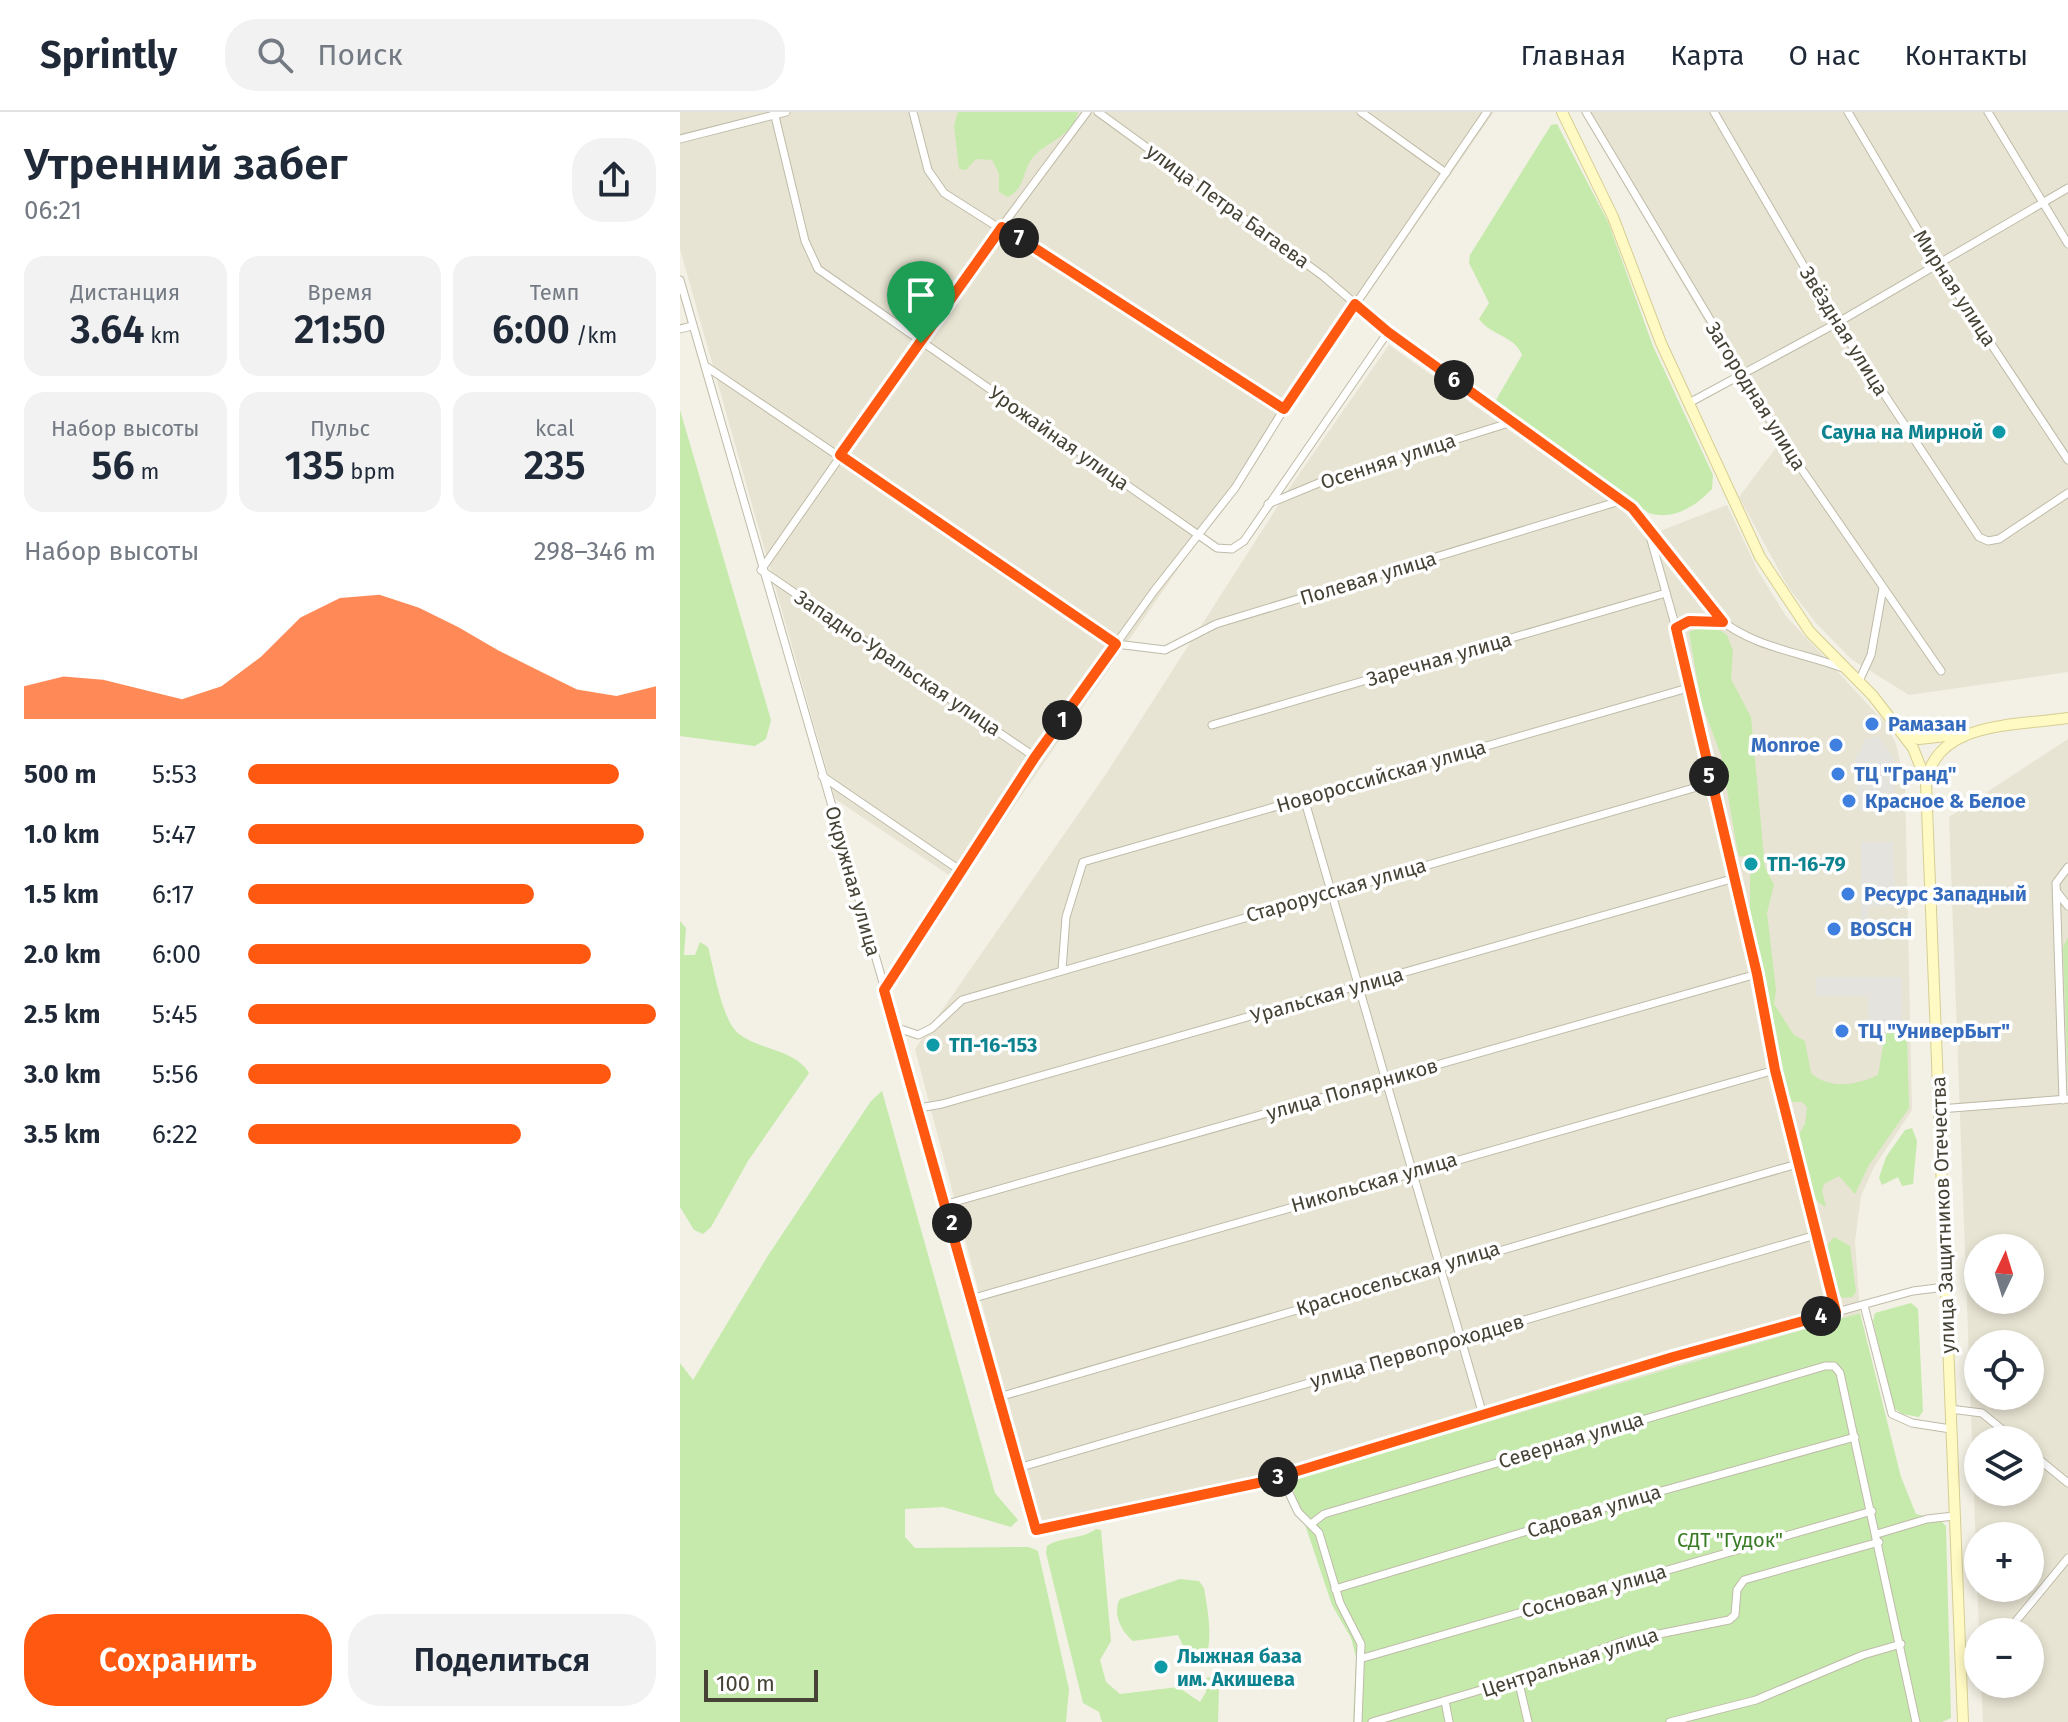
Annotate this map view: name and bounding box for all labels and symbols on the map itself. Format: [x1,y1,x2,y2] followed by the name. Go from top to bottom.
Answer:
[1142,139,1314,273] street label: улица Петра Багаева
[999,218,1039,258] pin: 7
[1908,225,2002,351] street label: Мирная улица
[887,261,955,343] pin
[1795,262,1893,400] street label: Звёздная улица
[1701,317,1811,475] street label: Загородная улица
[1434,360,1474,400] pin: 6
[984,381,1134,495] street label: Урожайная улица
[1821,420,1983,444] place label: Сауна на Мирной
[1990,423,2008,441] marker: Сауна на Мирной
[1317,428,1459,494] street label: Осенняя улица
[1297,546,1439,610] street label: Полевая улица
[790,585,1006,741] street label: Западно-Уральская улица
[1364,627,1514,691] street label: Заречная улица
[1042,700,1082,740] pin: 1
[1888,712,1967,736] place label: Рамазан
[1863,715,1881,733] marker: Рамазан
[1751,733,1820,757] place label: Monroe
[1273,735,1489,817] street label: Новороссийская улица
[1827,736,1845,754] marker: Monroe
[1689,756,1729,796] pin: 5
[1854,762,1957,786] place label: ТЦ "Гранд"
[1829,765,1847,783] marker: ТЦ "Гранд"
[1865,789,2026,813] place label: Красное & Белое
[1840,792,1858,810] marker: Красное & Белое
[820,803,886,959] street label: Окружная улица
[1767,852,1846,876] place label: ТП-16-79
[1243,853,1429,927] street label: Старорусская улица
[1742,855,1760,873] marker: ТП-16-79
[1864,882,2027,906] place label: Ресурс Западный
[1839,885,1857,903] marker: Ресурс Западный
[1850,917,1912,941] place label: BOSCH
[1825,920,1843,938] marker: BOSCH
[1248,962,1406,1028] street label: Уральская улица
[1858,1019,2010,1043] place label: ТЦ "УниверБыт"
[1833,1022,1851,1040] marker: ТЦ "УниверБыт"
[949,1033,1037,1057] place label: ТП-16-153
[924,1036,942,1054] marker: ТП-16-153
[1263,1053,1441,1125] street label: улица Полярников
[1926,1076,1960,1354] street label: улица Защитников Отечества
[1288,1147,1460,1217] street label: Никольская улица
[932,1203,972,1243] pin: 2
[1964,1234,2044,1314] north arrow
[1293,1236,1503,1320] street label: Красносельская улица
[1801,1296,1841,1336] pin: 4
[1307,1309,1527,1393] street label: улица Первопроходцев
[1496,1407,1646,1473] street label: Северная улица
[1258,1457,1298,1497] pin: 3
[1524,1479,1664,1543] street label: Садовая улица
[1677,1528,1783,1552] park label: СДТ "Гудок"
[1519,1559,1669,1623] street label: Сосновая улица
[1479,1622,1661,1702] street label: Центральная улица
[1177,1644,1302,1691] place label: Лыжная база им. Акишева
[1152,1658,1170,1676] marker: Лыжная база им. Акишева
[704,1666,818,1702] scale bar

